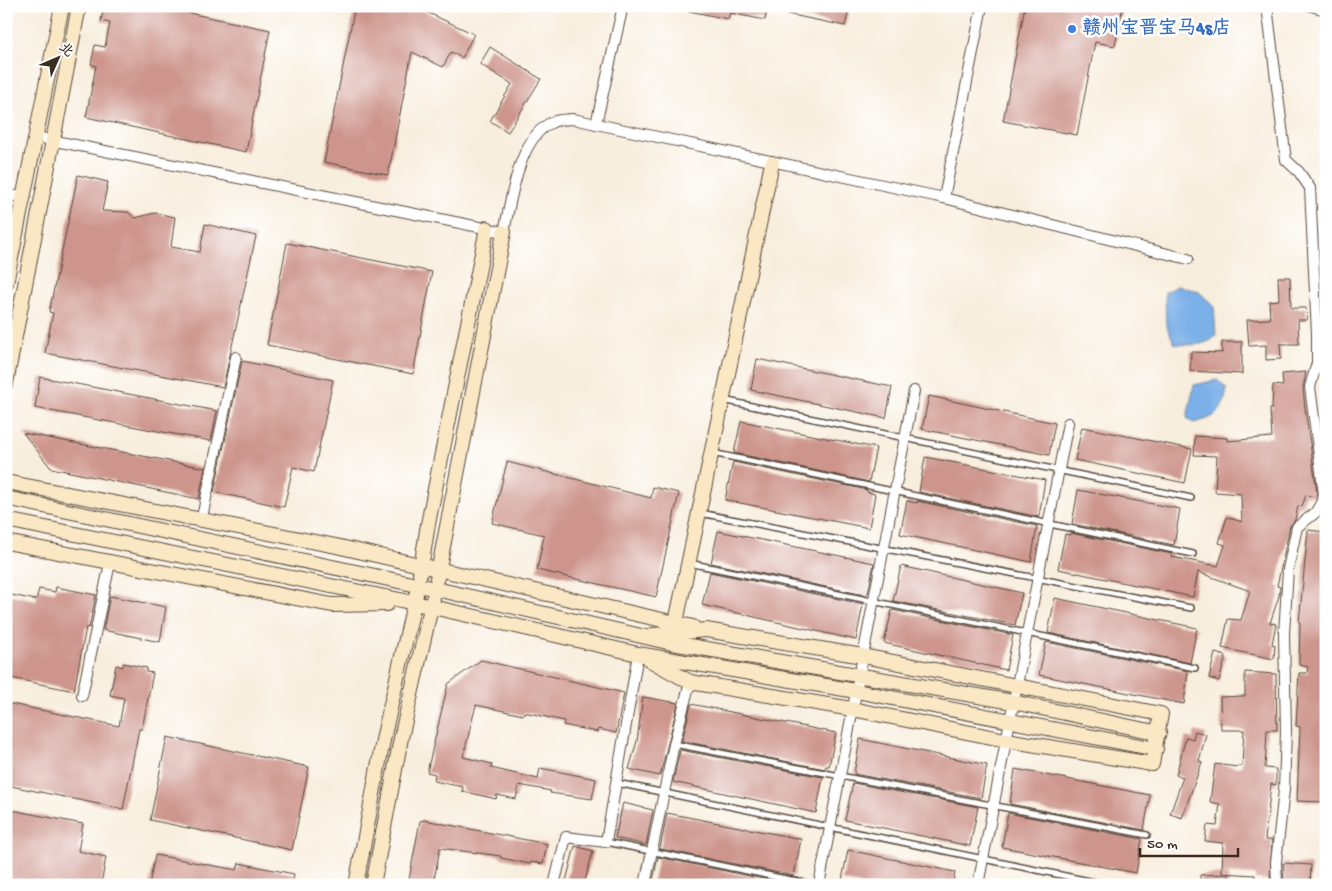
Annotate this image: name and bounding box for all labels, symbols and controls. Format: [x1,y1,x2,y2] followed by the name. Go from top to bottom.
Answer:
[1082,17,1231,41] place label: 赣州宝晋宝马4s店
[1066,23,1078,35] marker: 赣州宝晋宝马4s店
[32,32,82,82] north arrow
[54,40,76,62] text: 北
[1140,826,1237,858] scale bar
[1147,836,1178,854] text: 50 m

